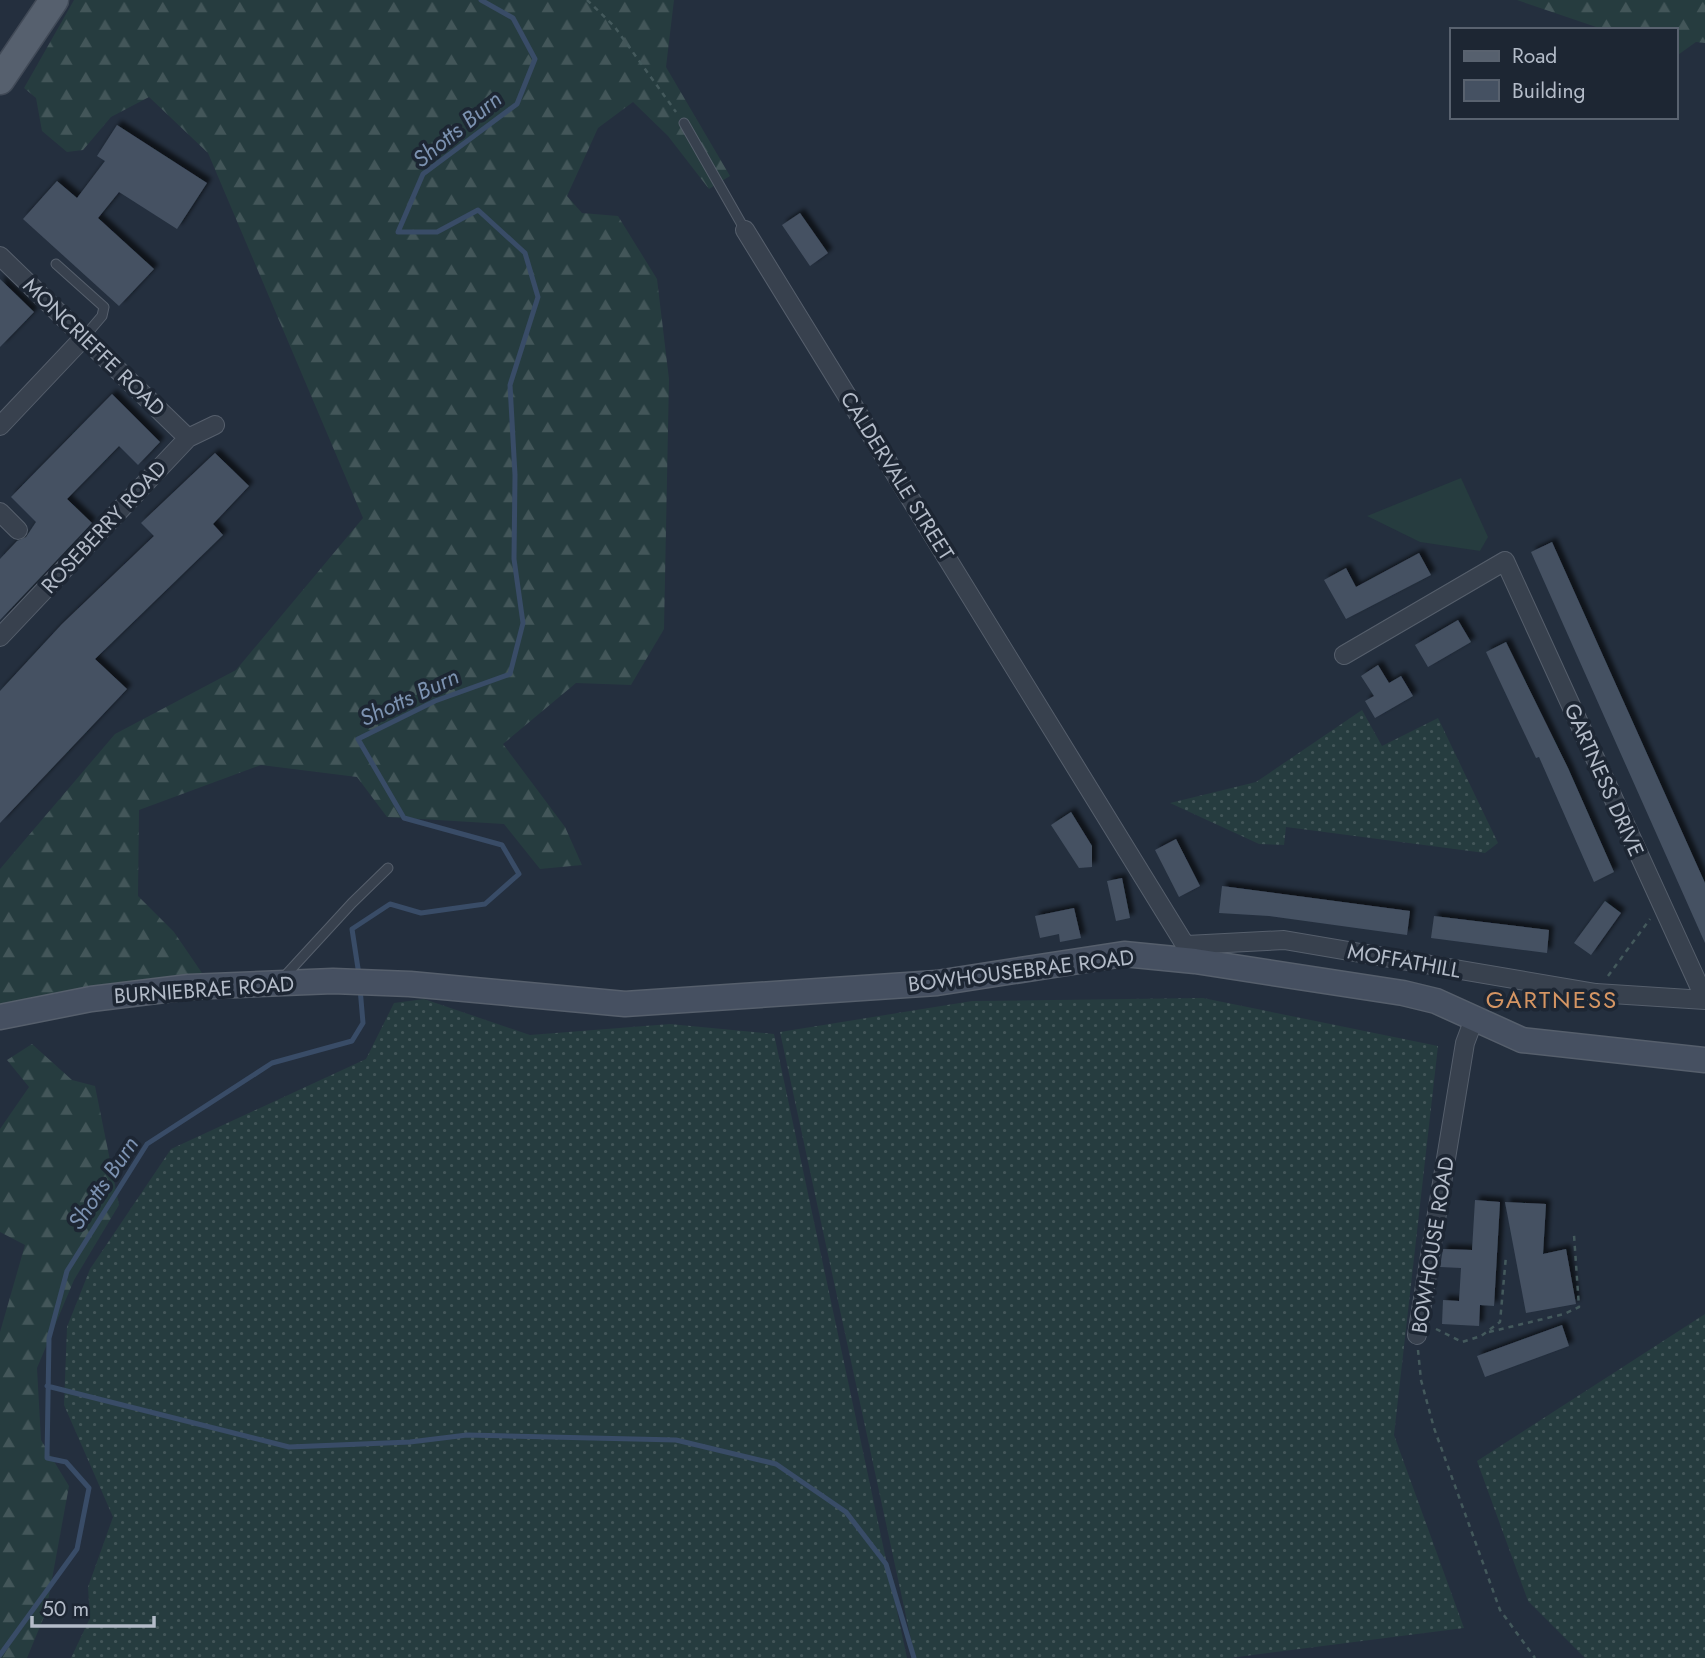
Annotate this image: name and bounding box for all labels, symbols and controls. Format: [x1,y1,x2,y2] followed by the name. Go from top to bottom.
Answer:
[1450,28,1677,119] legend
[1512,41,1557,71] text: Road
[1512,76,1585,106] text: Building
[405,82,509,176] water label: Shotts Burn
[16,271,172,423] street label: MONCRIEFFE ROAD
[833,386,961,566] street label: CALDERVALE STREET
[34,454,174,600] street label: ROSEBERRY ROAD
[354,659,464,735] water label: Shotts Burn
[1557,699,1651,861] street label: GARTNESS DRIVE
[1345,936,1463,986] street label: MOFFATHILL
[906,942,1136,1000] street label: BOWHOUSEBRAE ROAD
[113,969,295,1011] street label: BURNIEBRAE ROAD
[1486,982,1618,1017] district label: GARTNESS
[59,1129,147,1237] water label: Shotts Burn
[1404,1155,1462,1335] street label: BOWHOUSE ROAD
[32,1584,154,1628] scale bar
[42,1594,89,1624] text: 50 m

